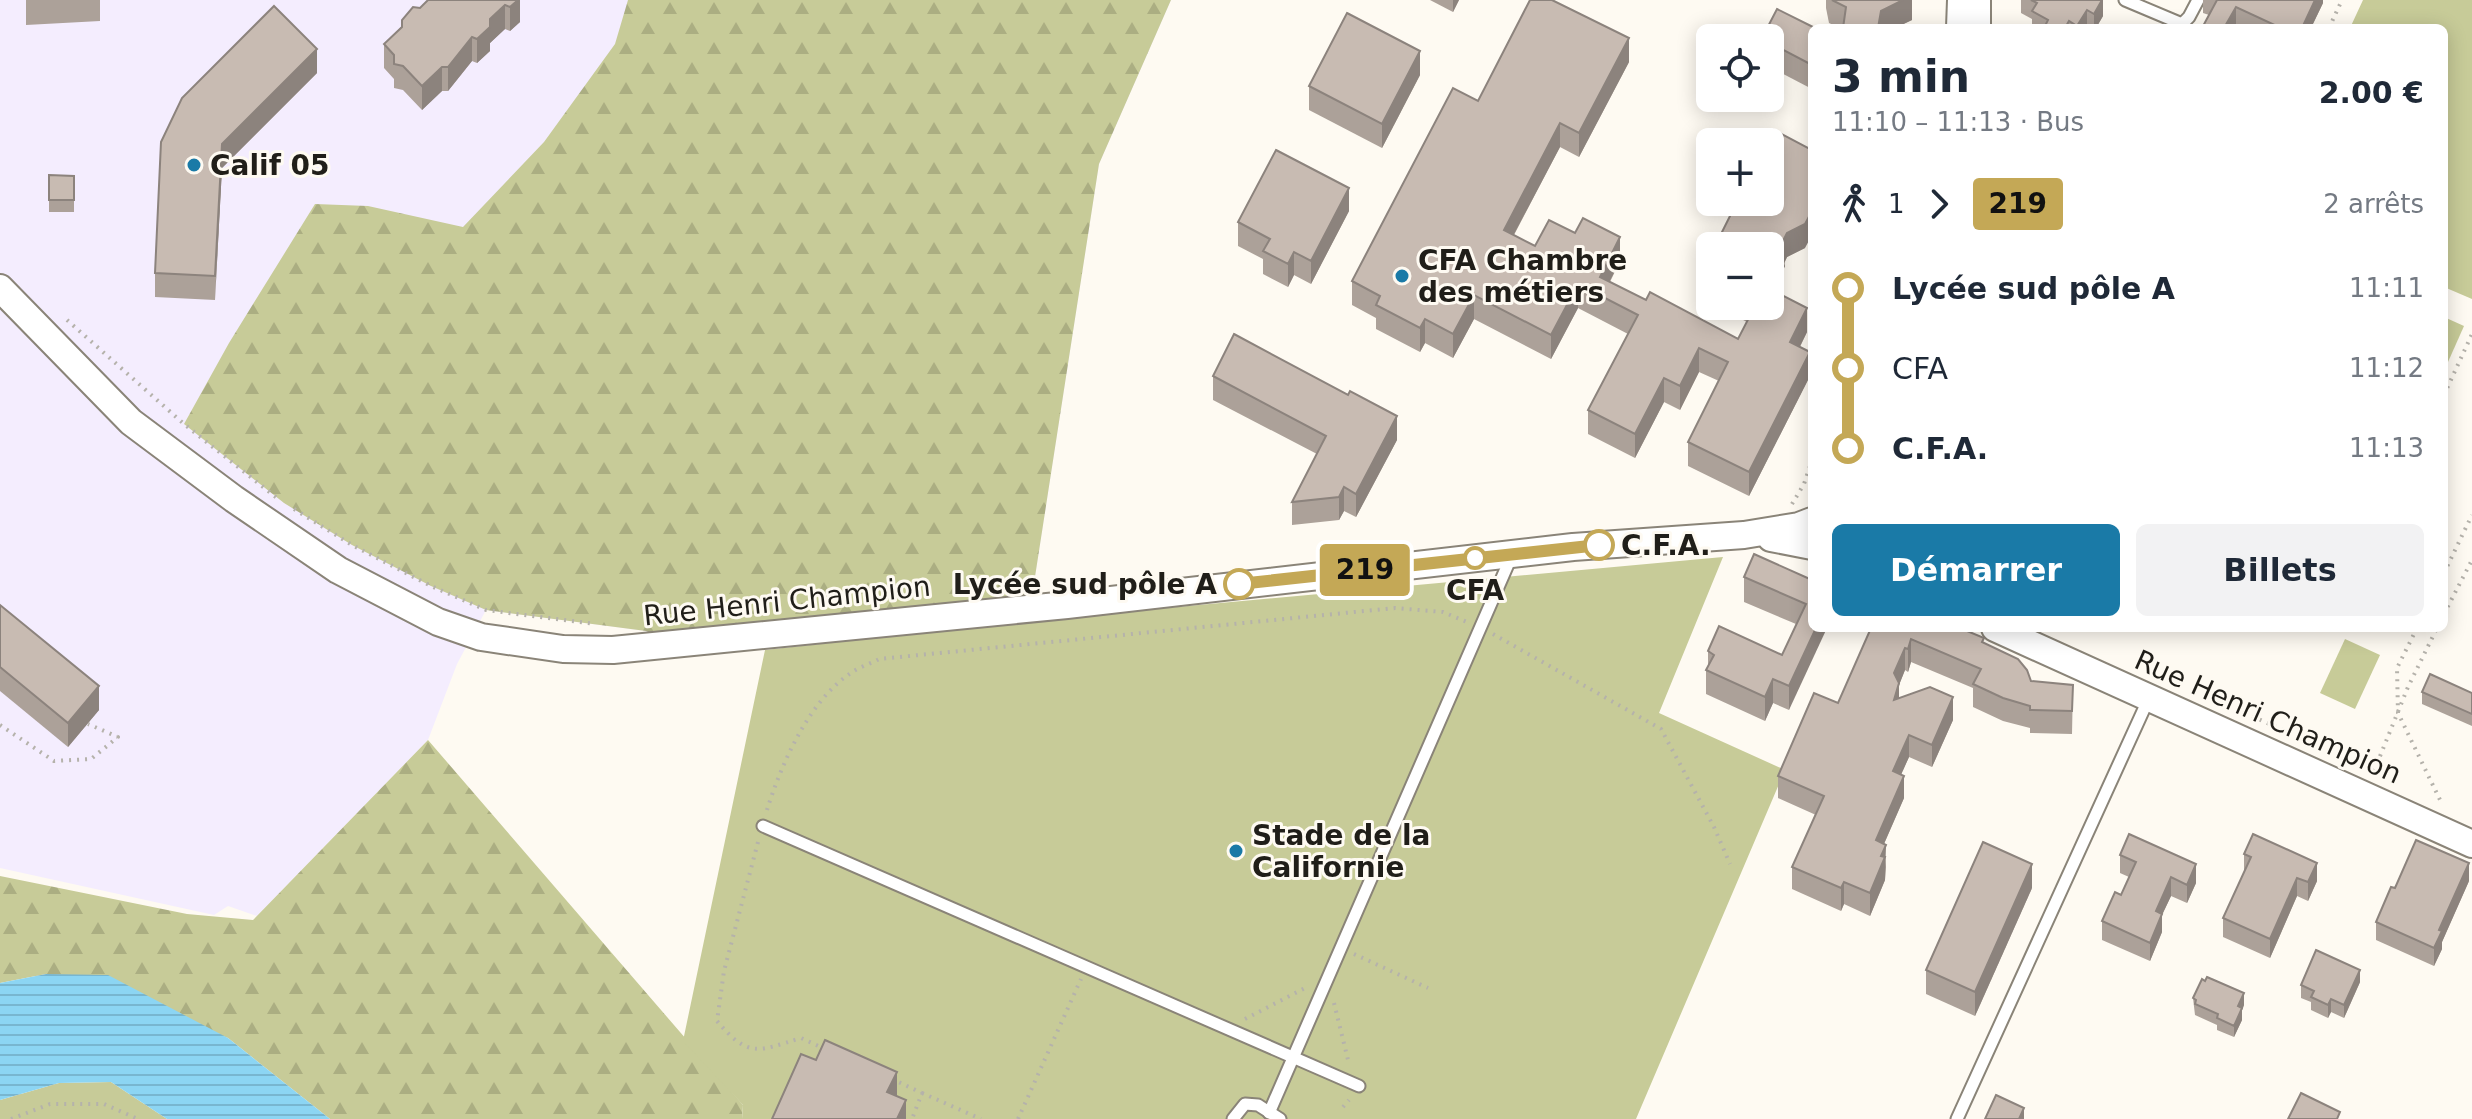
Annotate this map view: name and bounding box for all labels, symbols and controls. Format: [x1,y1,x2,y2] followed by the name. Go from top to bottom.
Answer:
[1696,24,1784,320] map controls
[1696,24,1784,112] button: locate
[1832,51,1970,102] text: 3 min
[2319,75,2424,110] text: 2.00 €
[1832,107,2084,137] text: 11:10 – 11:13 · Bus
[1696,128,1784,216] button: +
[210,149,330,182] place label: Calif 05
[185,156,203,174] marker: Calif 05
[1832,182,1876,226] icon: walk
[1917,182,1961,226] icon: forward
[1989,187,2047,220] text: 219
[1888,189,1905,219] text: 1
[2323,189,2424,219] text: 2 arrêts
[1696,232,1784,320] button: −
[1418,244,1627,309] place label: CFA Chambre des métiers
[1393,267,1411,285] marker: CFA Chambre des métiers
[1892,271,2175,306] text: Lycée sud pôle A
[2349,273,2424,303] text: 11:11
[1892,351,1948,386] text: CFA
[2349,353,2424,383] text: 11:12
[1892,431,1988,466] text: C.F.A.
[2349,433,2424,463] text: 11:13
[1832,524,2120,616] button: Démarrer
[2136,524,2424,616] button: Billets
[1621,529,1711,562] place label: C.F.A.
[1584,530,1614,560] marker: C.F.A.
[1319,544,1411,596] line badge: 219
[1464,547,1486,569] marker: CFA
[1336,553,1394,586] text: 219
[953,568,1217,601] place label: Lycée sud pôle A
[1224,569,1254,599] marker: Lycée sud pôle A
[642,570,932,632] street label: Rue Henri Champion
[1446,574,1504,607] place label: CFA
[2130,643,2406,791] street label: Rue Henri Champion
[1252,819,1431,884] place label: Stade de la Californie
[1227,842,1245,860] marker: Stade de la Californie

